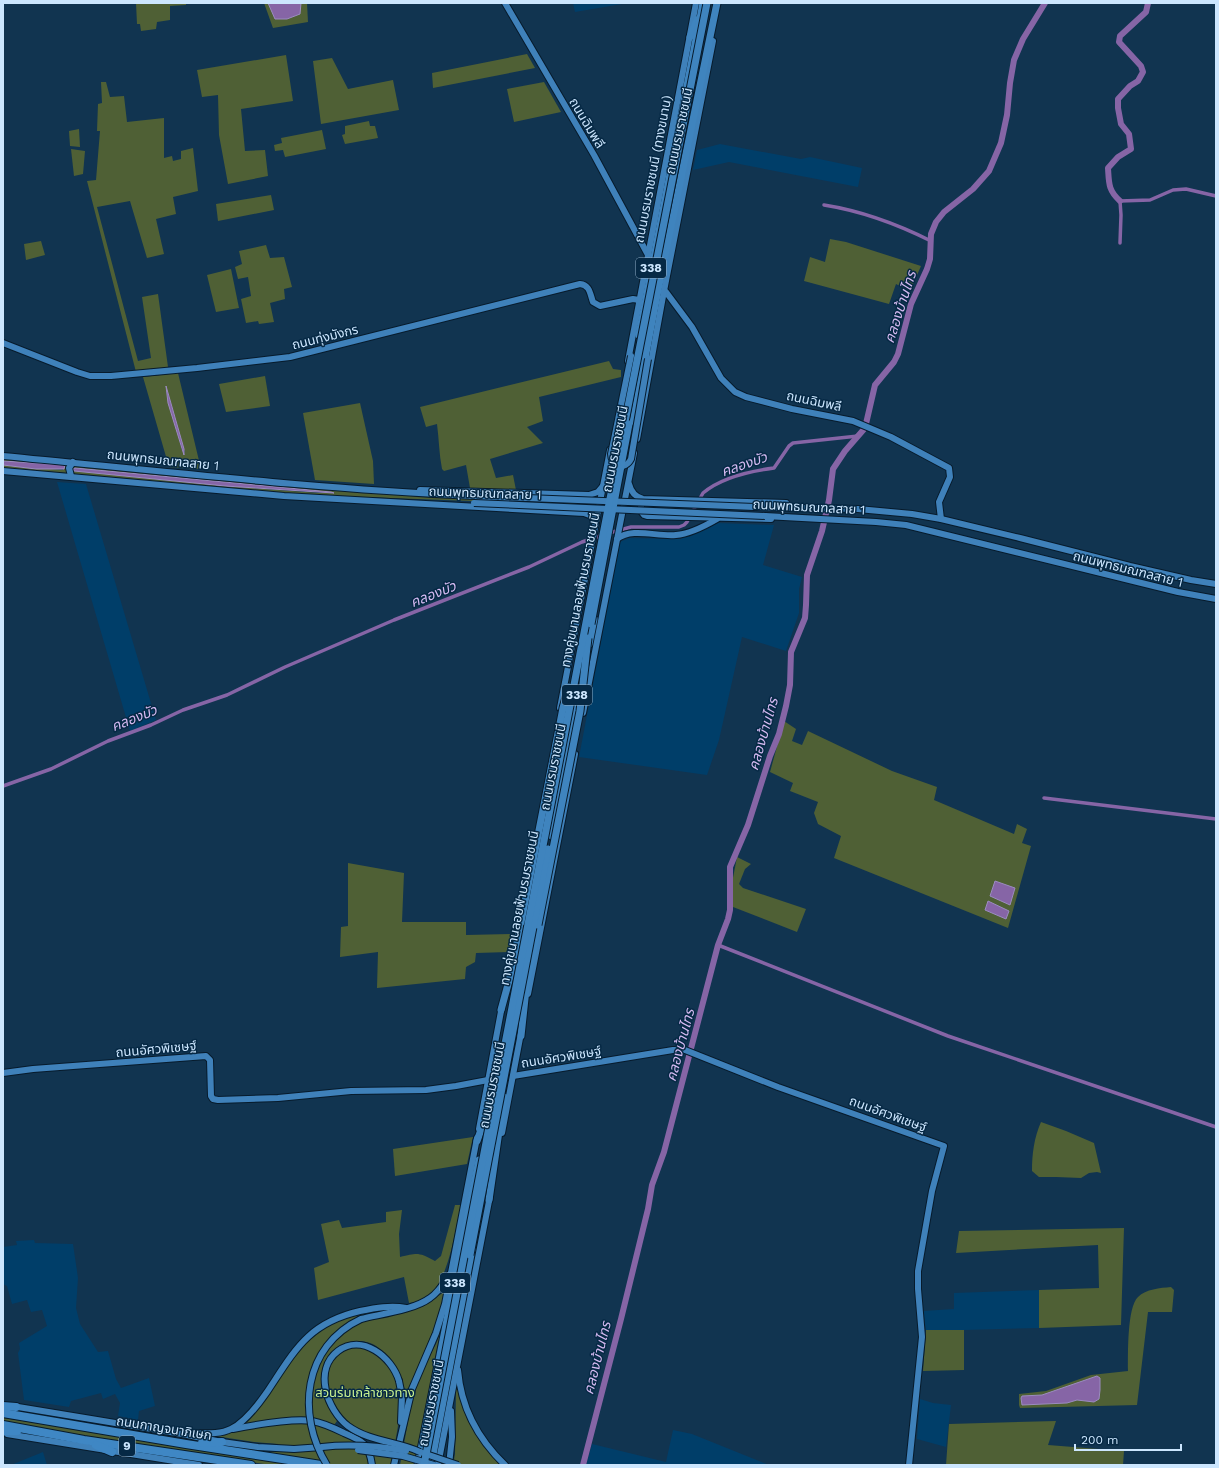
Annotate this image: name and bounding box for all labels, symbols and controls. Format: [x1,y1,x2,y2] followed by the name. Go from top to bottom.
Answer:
[663,86,695,176] street label: ถนนบรมราชชนนี
[631,94,675,244] street label: ถนนบรมราชชนนี (ทางขนาน)
[566,95,608,151] street label: ถนนฉิมพลี
[636,258,666,278] road number: 338
[881,268,919,345] water label: คลองบ้านไทร
[290,322,360,352] street label: ถนนทุ่งมังกร
[785,388,843,414] street label: ถนนฉิมพลี
[599,404,631,494] street label: ถนนบรมราชชนนี
[106,447,220,473] street label: ถนนพุทธมณฑลสาย 1
[719,448,770,479] water label: คลองบัว
[428,484,542,502] street label: ถนนพุทธมณฑลสาย 1
[752,497,866,517] street label: ถนนพุทธมณฑลสาย 1
[558,511,602,669] street label: ทางคู่ขนานลอยฟ้าบรมราชชนนี
[1071,548,1185,590] street label: ถนนพุทธมณฑลสาย 1
[408,577,459,610] water label: คลองบัว
[562,685,592,705] road number: 338
[745,695,781,772] water label: คลองบ้านไทร
[109,701,160,734] water label: คลองบัว
[537,722,569,812] street label: ถนนบรมราชชนนี
[497,829,541,987] street label: ทางคู่ขนานลอยฟ้าบรมราชชนนี
[663,1006,698,1083] water label: คลองบ้านไทร
[115,1038,197,1060] street label: ถนนอัศวพิเชษฐ์
[476,1040,508,1130] street label: ถนนบรมราชชนนี
[520,1043,602,1071] street label: ถนนอัศวพิเชษฐ์
[847,1093,929,1135] street label: ถนนอัศวพิเชษฐ์
[440,1273,470,1293] road number: 338
[580,1319,614,1396] water label: คลองบ้านไทร
[415,1358,447,1448] street label: ถนนบรมราชชนนี
[315,1385,415,1400] park label: สวนร่มเกล้าชาวทาง
[115,1413,213,1443] street label: ถนนกาญจนาภิเษก
[1075,1426,1181,1452] scale bar
[1081,1433,1118,1447] text: 200 m
[119,1436,135,1456] road number: 9

